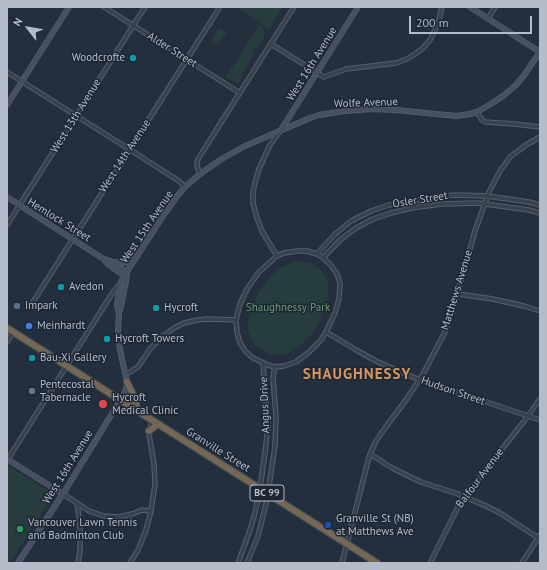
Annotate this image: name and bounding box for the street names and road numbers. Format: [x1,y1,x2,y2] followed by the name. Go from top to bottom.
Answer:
[284,25,340,103] street label: West 16th Avenue
[145,30,199,70] street label: Alder Street
[48,77,104,155] street label: West 13th Avenue
[334,95,398,111] street label: Wolfe Avenue
[96,117,154,195] street label: West 14th Avenue
[118,188,176,266] street label: West 15th Avenue
[391,189,449,211] street label: Osler Street
[25,195,93,245] street label: Hemlock Street
[439,248,475,332] street label: Matthews Avenue
[419,374,487,408] street label: Hudson Street
[257,377,273,433] street label: Angus Drive
[183,425,253,475] street label: Granville Street
[40,428,96,506] street label: West 16th Avenue
[453,446,507,510] street label: Balfour Avenue
[250,485,284,501] road number: BC 99

